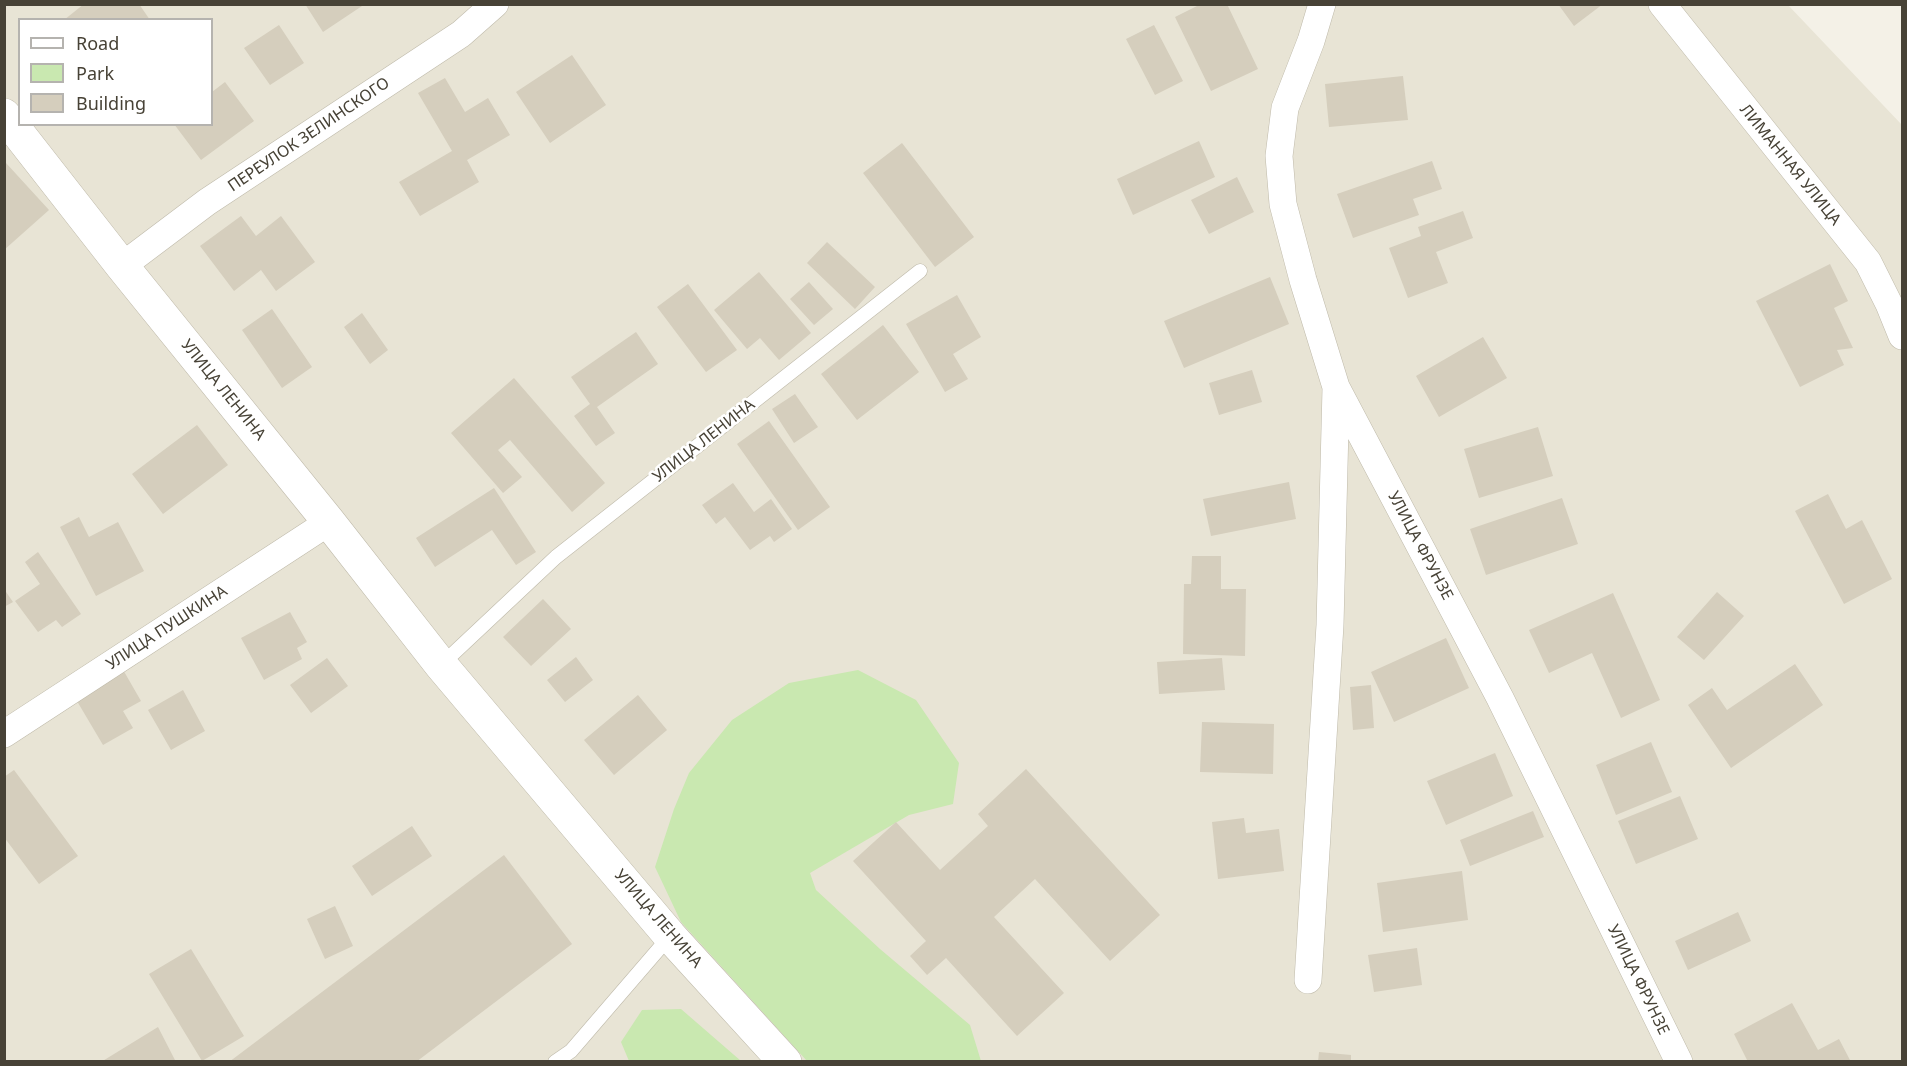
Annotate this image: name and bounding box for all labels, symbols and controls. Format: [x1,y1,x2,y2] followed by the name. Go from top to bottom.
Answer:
[18,18,213,126] legend
[76,31,119,55] text: Road
[76,61,114,85] text: Park
[225,74,393,196] street label: ПЕРЕУЛОК ЗЕЛИНСКОГО
[76,91,146,115] text: Building
[1735,101,1845,229] street label: ЛИМАННАЯ УЛИЦА
[177,336,269,444] street label: УЛИЦА ЛЕНИНА
[649,395,759,487] street label: УЛИЦА ЛЕНИНА
[1383,488,1457,604] street label: УЛИЦА ФРУНЗЕ
[103,582,231,674] street label: УЛИЦА ПУШКИНА
[610,866,706,972] street label: УЛИЦА ЛЕНИНА
[1603,922,1673,1038] street label: УЛИЦА ФРУНЗЕ

